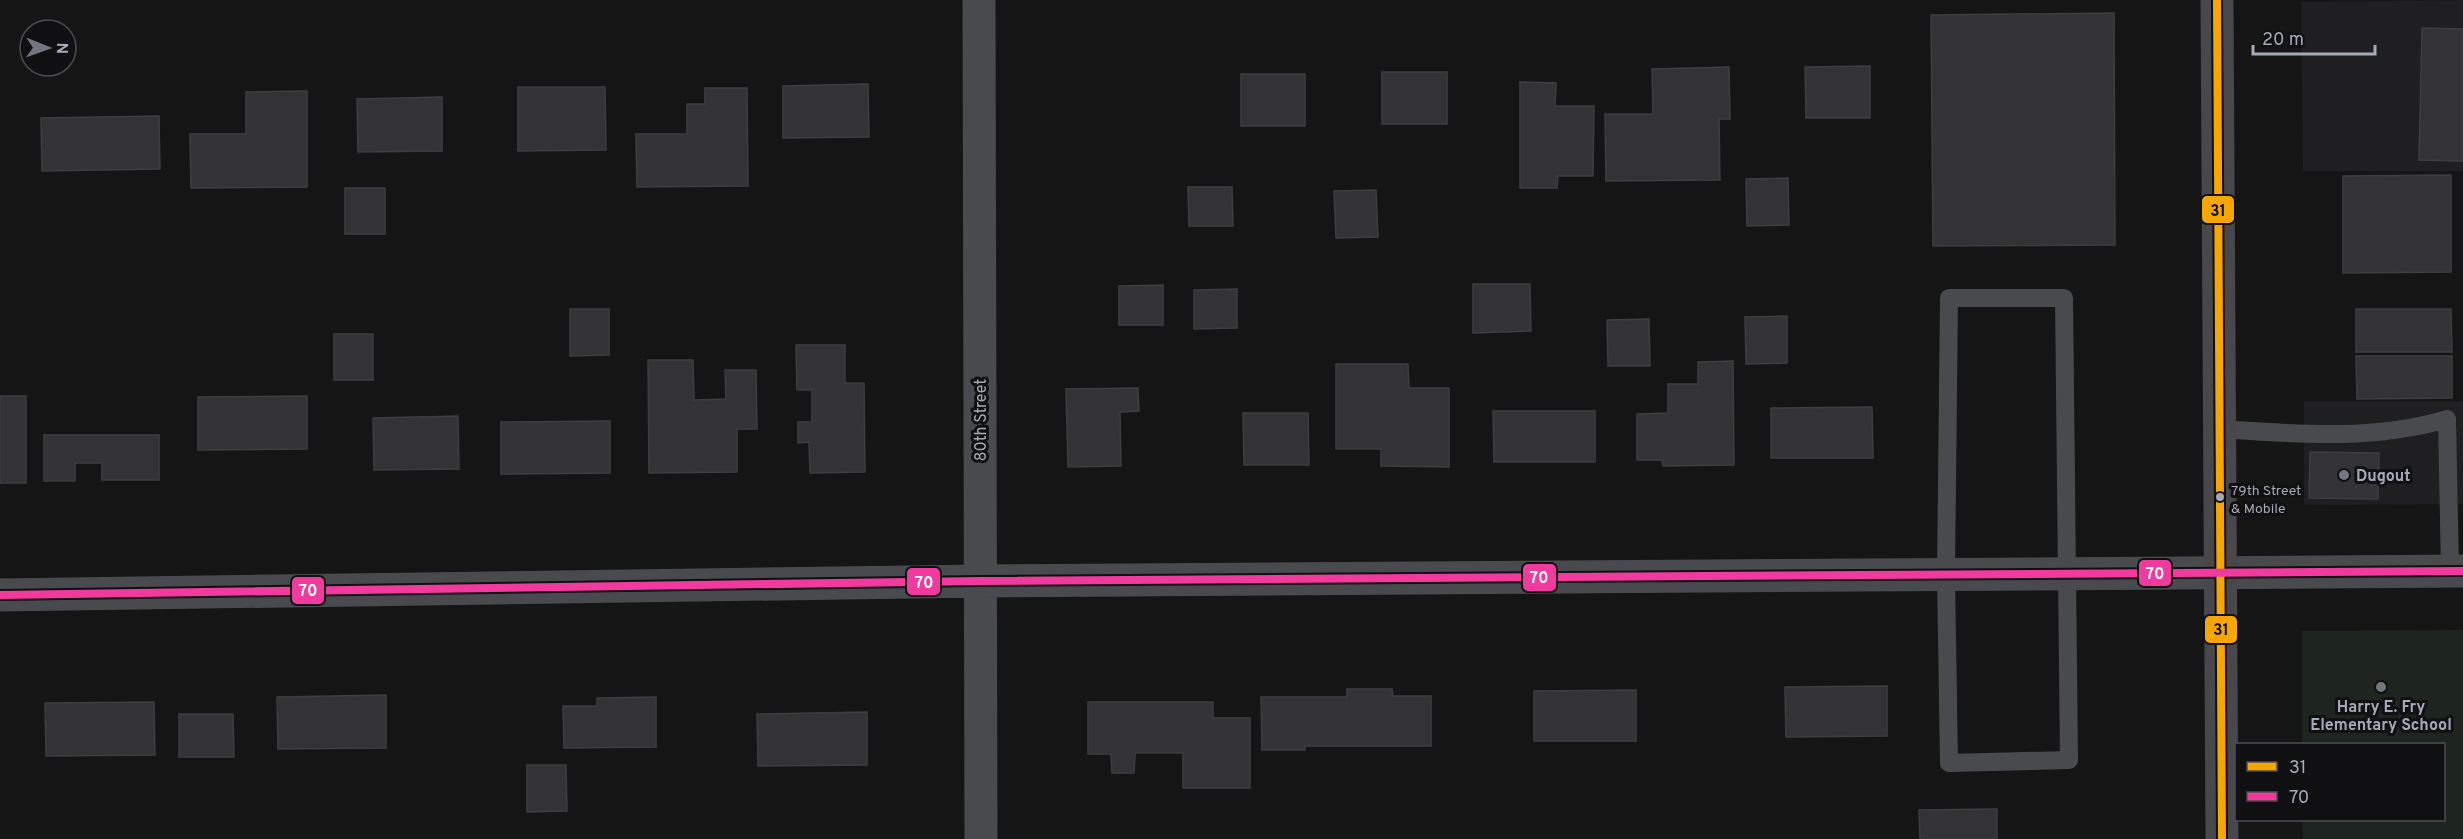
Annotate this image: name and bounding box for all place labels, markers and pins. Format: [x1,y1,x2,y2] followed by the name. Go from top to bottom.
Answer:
[2356,467,2411,487] place label: Dugout
[2337,468,2351,482] marker: Dugout
[2231,483,2301,518] place label: 79th Street & Mobile
[2214,491,2226,503] marker: 79th Street & Mobile
[2374,680,2388,694] marker: Harry E. Fry Elementary School
[2310,698,2452,736] place label: Harry E. Fry Elementary School

